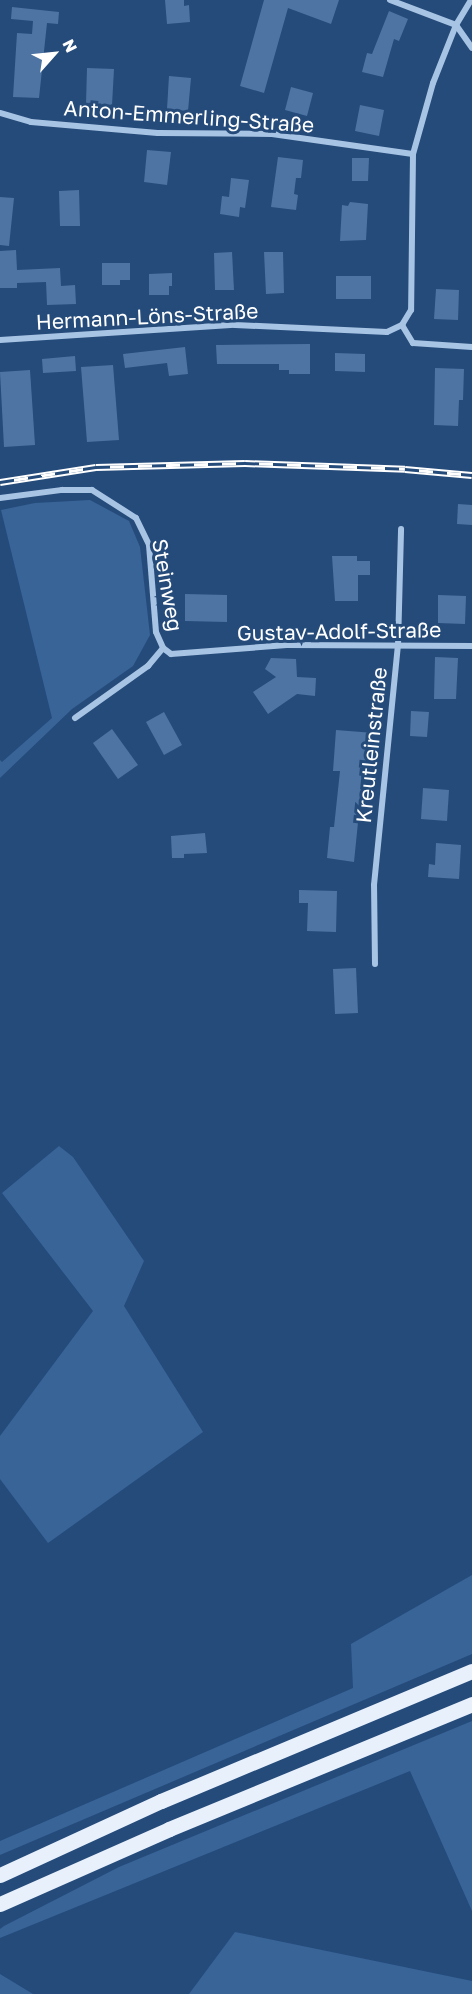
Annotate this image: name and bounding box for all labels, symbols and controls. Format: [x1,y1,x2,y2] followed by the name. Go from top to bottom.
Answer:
[24,24,84,84] north arrow
[58,36,82,56] text: N
[63,95,315,137] street label: Anton-Emmerling-Straße
[35,298,259,334] street label: Hermann-Löns-Straße
[147,537,189,633] street label: Steinweg
[237,617,441,645] street label: Gustav-Adolf-Straße
[350,666,392,824] street label: Kreutleinstraße

